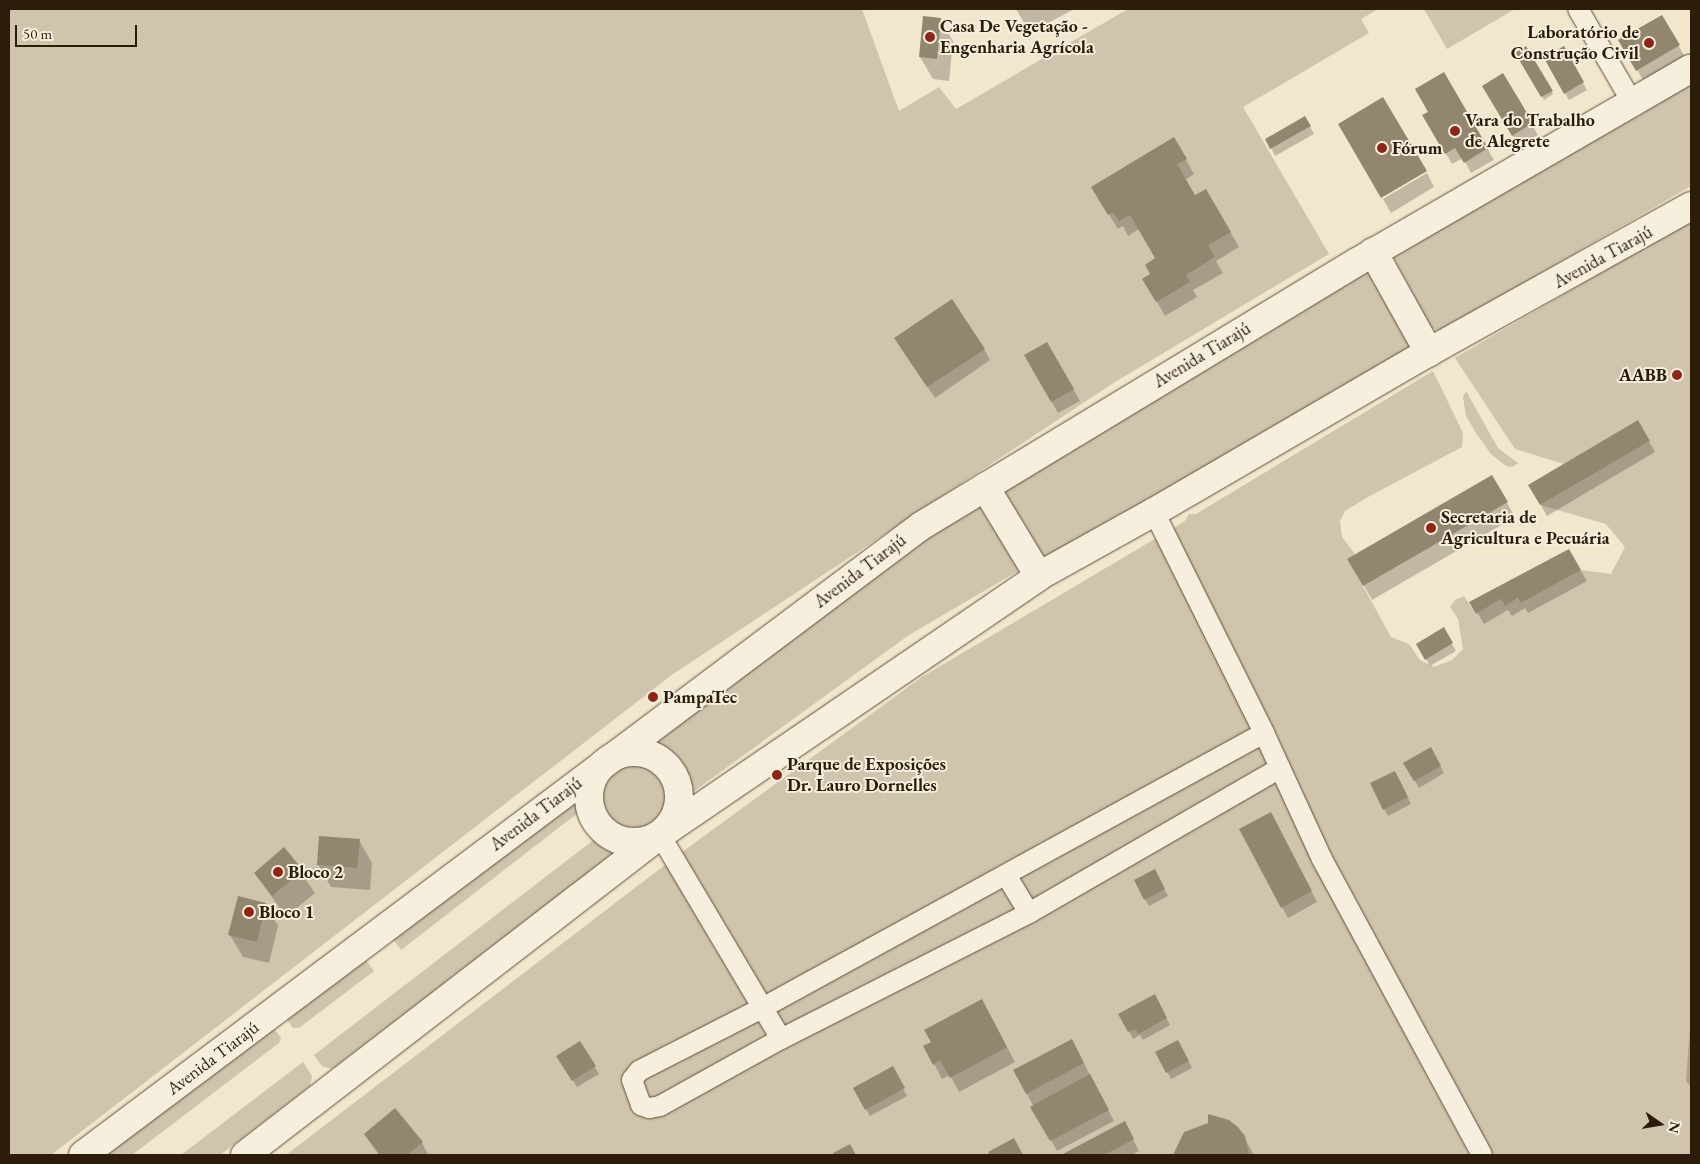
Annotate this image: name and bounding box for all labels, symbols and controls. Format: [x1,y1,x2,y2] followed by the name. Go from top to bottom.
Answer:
[18,15,140,47] scale bar
[940,16,1094,58] place label: Casa De Vegetação - Engenharia Agrícola
[1511,22,1639,64] place label: Laboratório de Construção Civil
[23,24,52,43] text: 50 m
[924,31,936,43] marker: Casa De Vegetação - Engenharia Agrícola
[1643,37,1655,49] marker: Laboratório de Construção Civil
[1465,110,1595,152] place label: Vara do Trabalho de Alegrete
[1449,125,1461,137] marker: Vara do Trabalho de Alegrete
[1392,137,1442,159] place label: Fórum
[1376,142,1388,154] marker: Fórum
[1550,221,1656,293] street label: Avenida Tiarajú
[1149,317,1255,393] street label: Avenida Tiarajú
[1619,364,1667,386] place label: AABB
[1671,369,1683,381] marker: AABB
[1441,507,1610,550] place label: Secretaria de Agricultura e Pecuária
[1425,522,1437,534] marker: Secretaria de Agricultura e Pecuária
[810,529,910,613] street label: Avenida Tiarajú
[663,686,737,708] place label: PampaTec
[647,691,659,703] marker: PampaTec
[787,754,946,796] place label: Parque de Exposições Dr. Lauro Dornelles
[771,769,783,781] marker: Parque de Exposições Dr. Lauro Dornelles
[486,772,586,856] street label: Avenida Tiarajú
[288,861,343,883] place label: Bloco 2
[272,866,284,878] marker: Bloco 2
[259,901,314,923] place label: Bloco 1
[243,906,255,918] marker: Bloco 1
[163,1016,263,1100] street label: Avenida Tiarajú
[1635,1099,1685,1149] north arrow
[1665,1120,1685,1135] text: N

